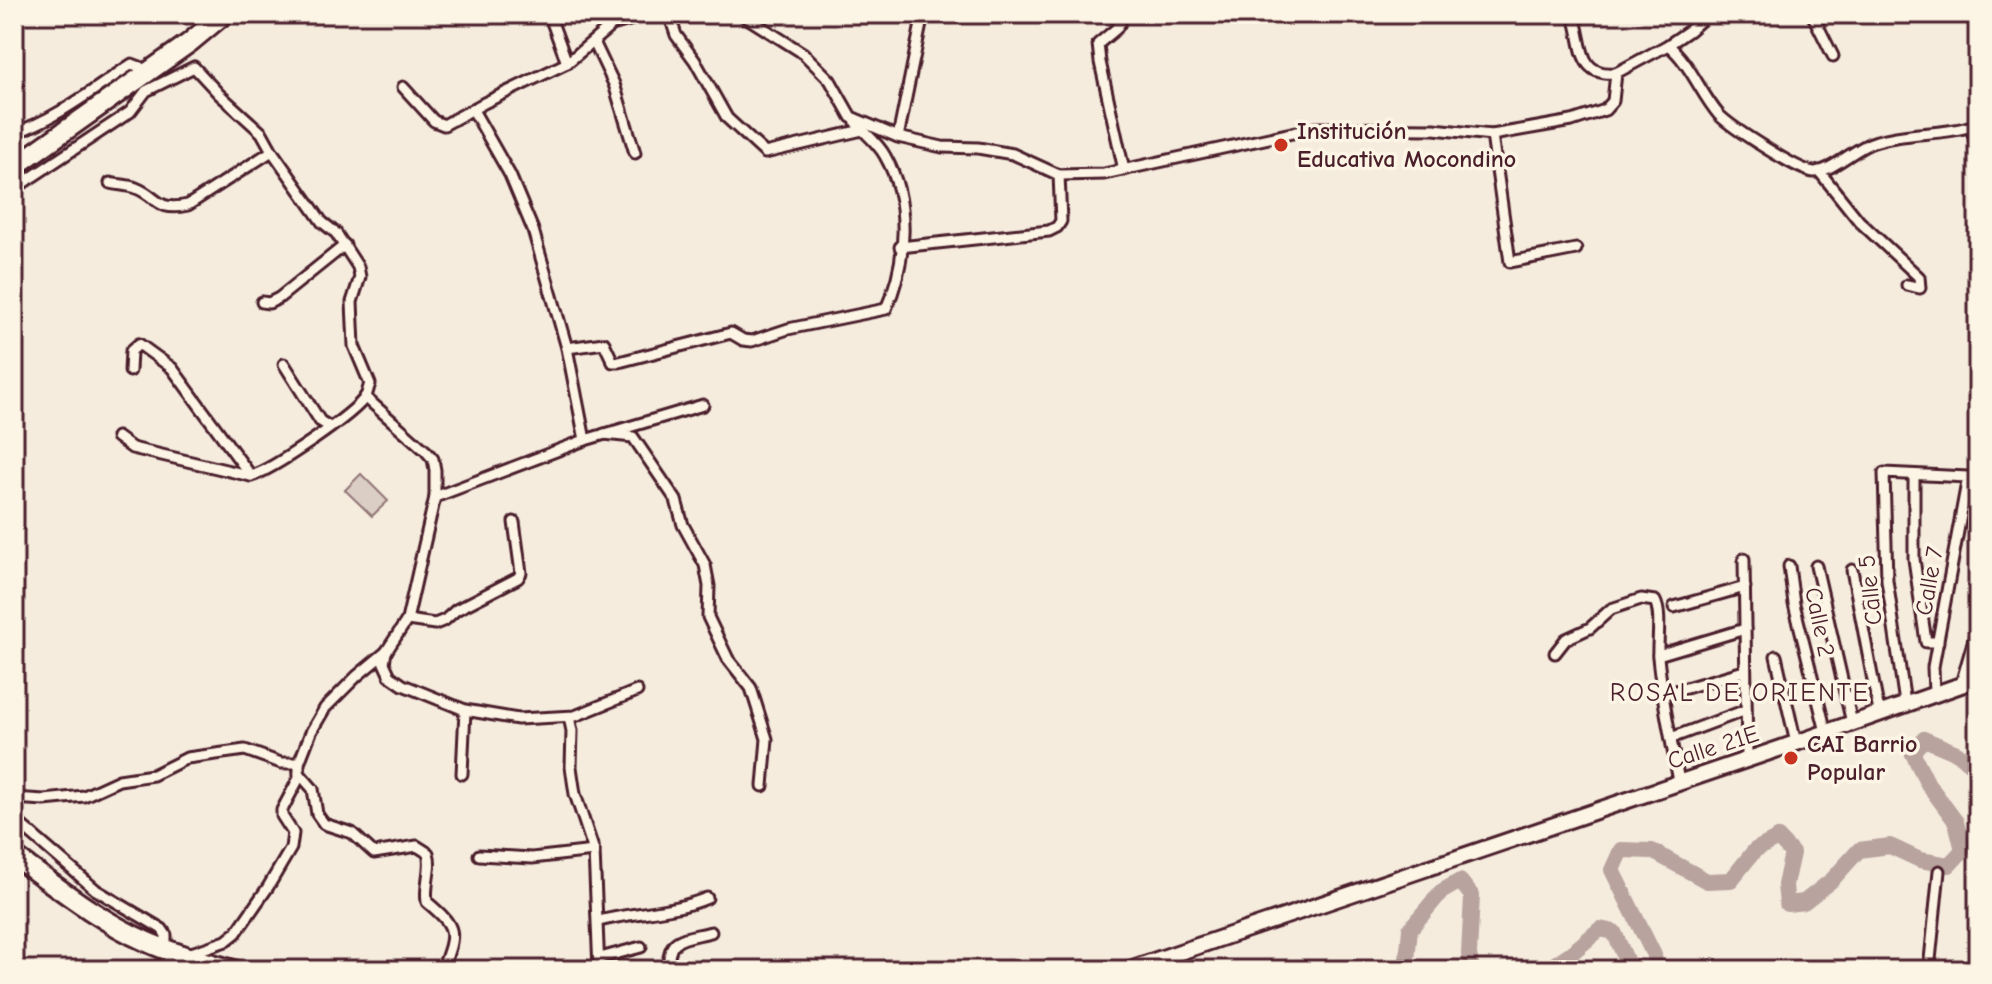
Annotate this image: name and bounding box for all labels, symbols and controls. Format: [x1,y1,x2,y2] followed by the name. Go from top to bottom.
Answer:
[1297,117,1516,173] place label: Institución Educativa Mocondino
[1272,136,1290,154] marker: Institución Educativa Mocondino
[1909,545,1949,617] street label: Calle 7
[1852,553,1888,627] street label: Calle 5
[1799,585,1841,659] street label: Calle 2
[1610,678,1870,708] district label: ROSAL DE ORIENTE
[1664,719,1762,775] street label: Calle 21E
[1807,730,1917,786] place label: CAI Barrio Popular
[1782,749,1800,767] marker: CAI Barrio Popular

